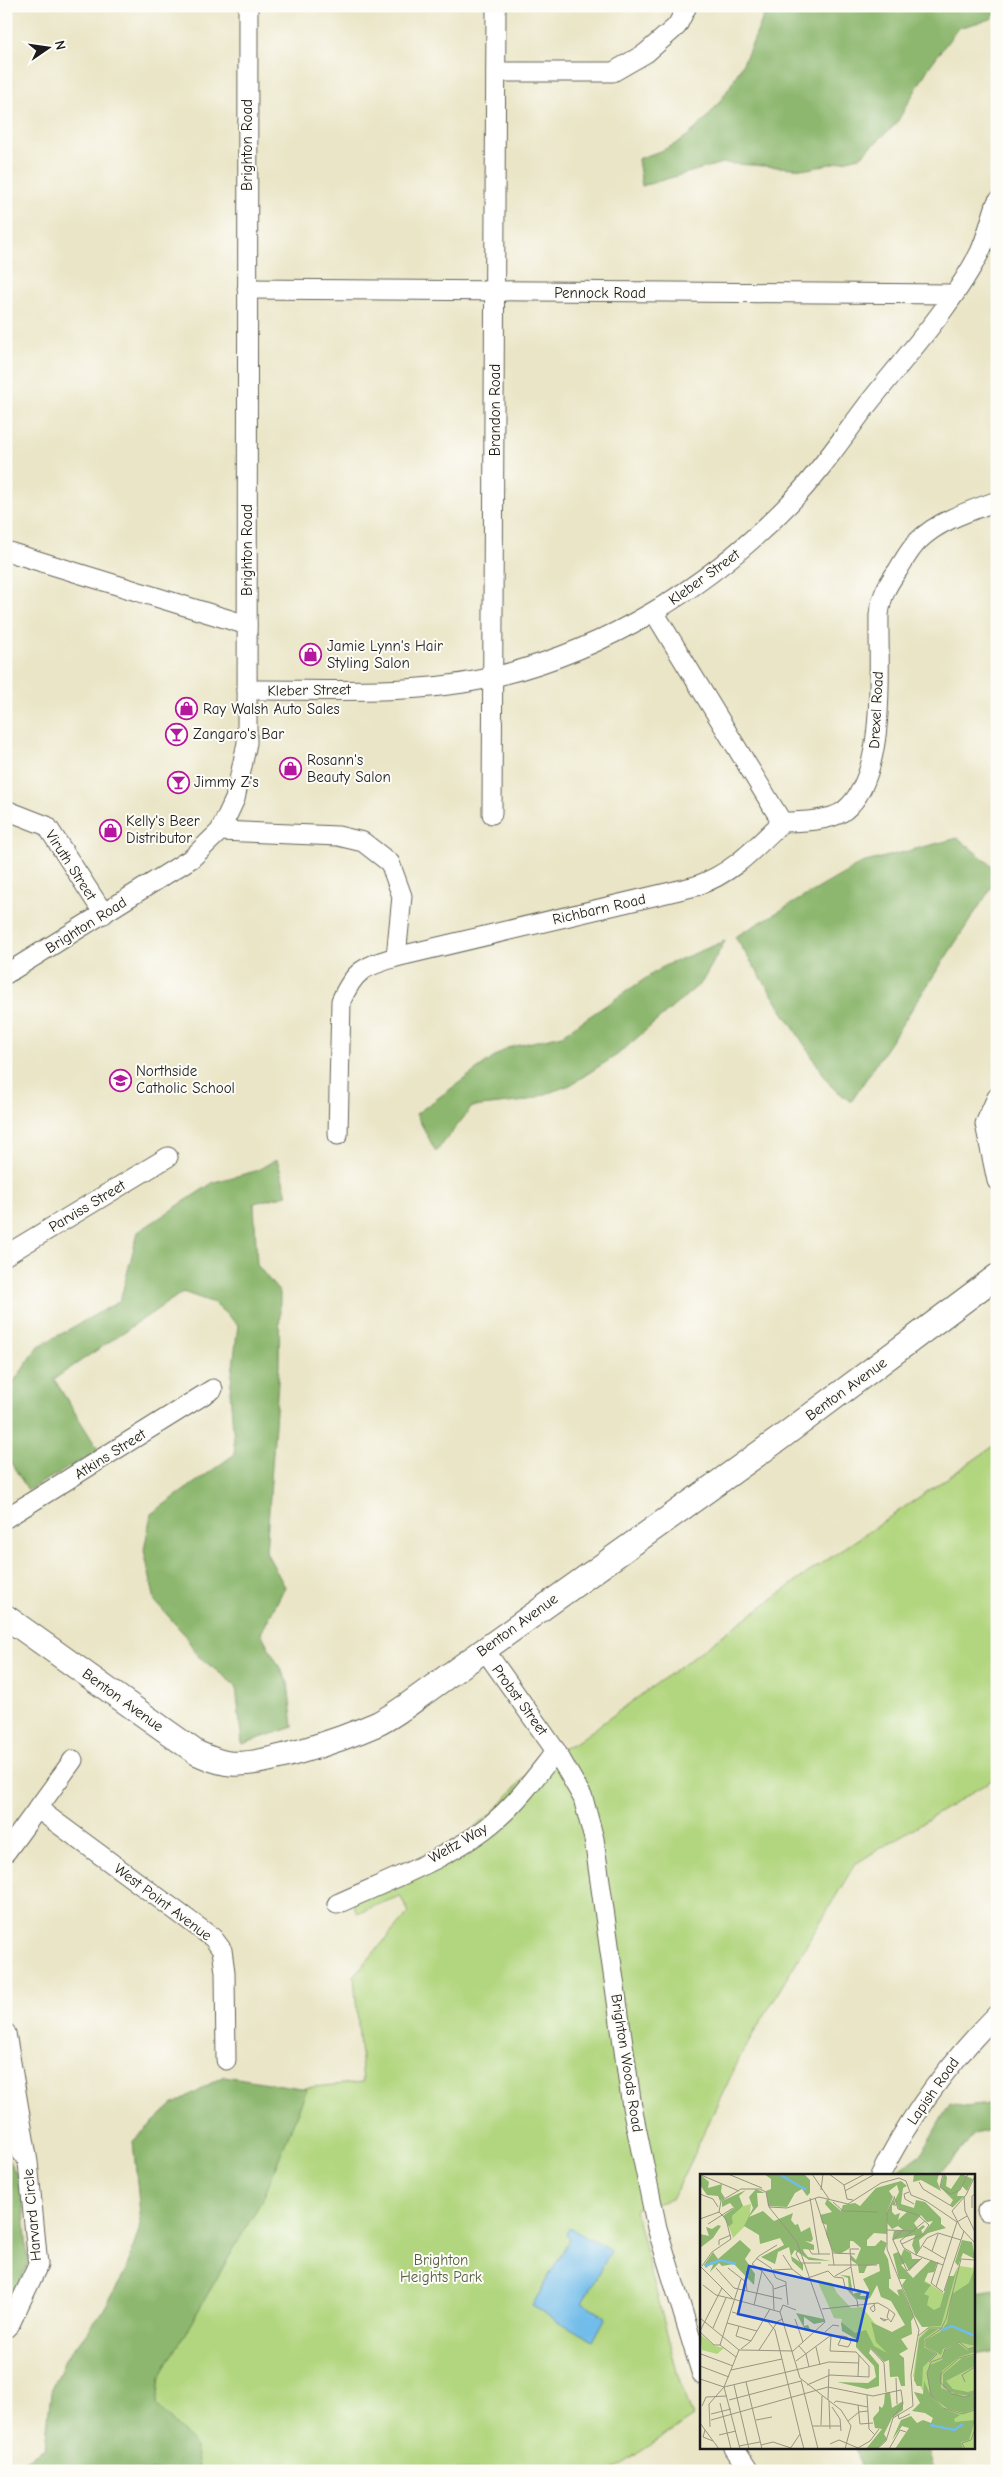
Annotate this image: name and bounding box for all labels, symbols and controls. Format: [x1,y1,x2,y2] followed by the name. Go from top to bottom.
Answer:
[22,22,72,72] north arrow
[51,39,69,52] text: N
[238,99,256,191] street label: Brighton Road
[554,284,646,302] street label: Pennock Road
[486,364,504,456] street label: Brandon Road
[238,504,256,596] street label: Brighton Road
[665,545,744,609] street label: Kleber Street
[327,637,443,672] place label: Jamie Lynn's Hair Styling Salon
[299,643,323,667] shop icon: Jamie Lynn's Hair Styling Salon
[865,671,887,749] street label: Drexel Road
[267,680,351,700] street label: Kleber Street
[175,697,199,721] shop icon: Ray Walsh Auto Sales
[203,700,340,718] place label: Ray Walsh Auto Sales
[165,722,189,746] bar icon: Zangaro's Bar
[193,725,284,743] place label: Zangaro's Bar
[307,751,391,786] place label: Rosann's Beauty Salon
[279,757,303,781] shop icon: Rosann's Beauty Salon
[166,770,190,794] bar icon: Jimmy Z's
[194,773,259,791] place label: Jimmy Z's
[126,812,200,847] place label: Kelly's Beer Distributor
[98,818,122,842] shop icon: Kelly's Beer Distributor
[42,827,101,904] street label: Viruth Street
[551,890,647,928] street label: Richbarn Road
[42,893,130,957] street label: Brighton Road
[136,1062,235,1097] place label: Northside Catholic School
[108,1068,132,1092] school or university icon: Northside Catholic School
[45,1176,129,1236] street label: Parviss Street
[802,1353,890,1424] street label: Benton Avenue
[71,1425,150,1483] street label: Atkins Street
[473,1589,561,1660] street label: Benton Avenue
[488,1661,552,1739] street label: Probst Street
[79,1665,167,1736] street label: Benton Avenue
[425,1819,491,1867] street label: Weltz Way
[111,1859,216,1945] street label: West Point Avenue
[607,1993,647,2133] street label: Brighton Woods Road
[903,2054,963,2128] street label: Lapish Road
[19,2167,45,2262] street label: Harvard Circle
[700,2174,976,2450] inset map
[400,2251,483,2286] park label: Brighton Heights Park

